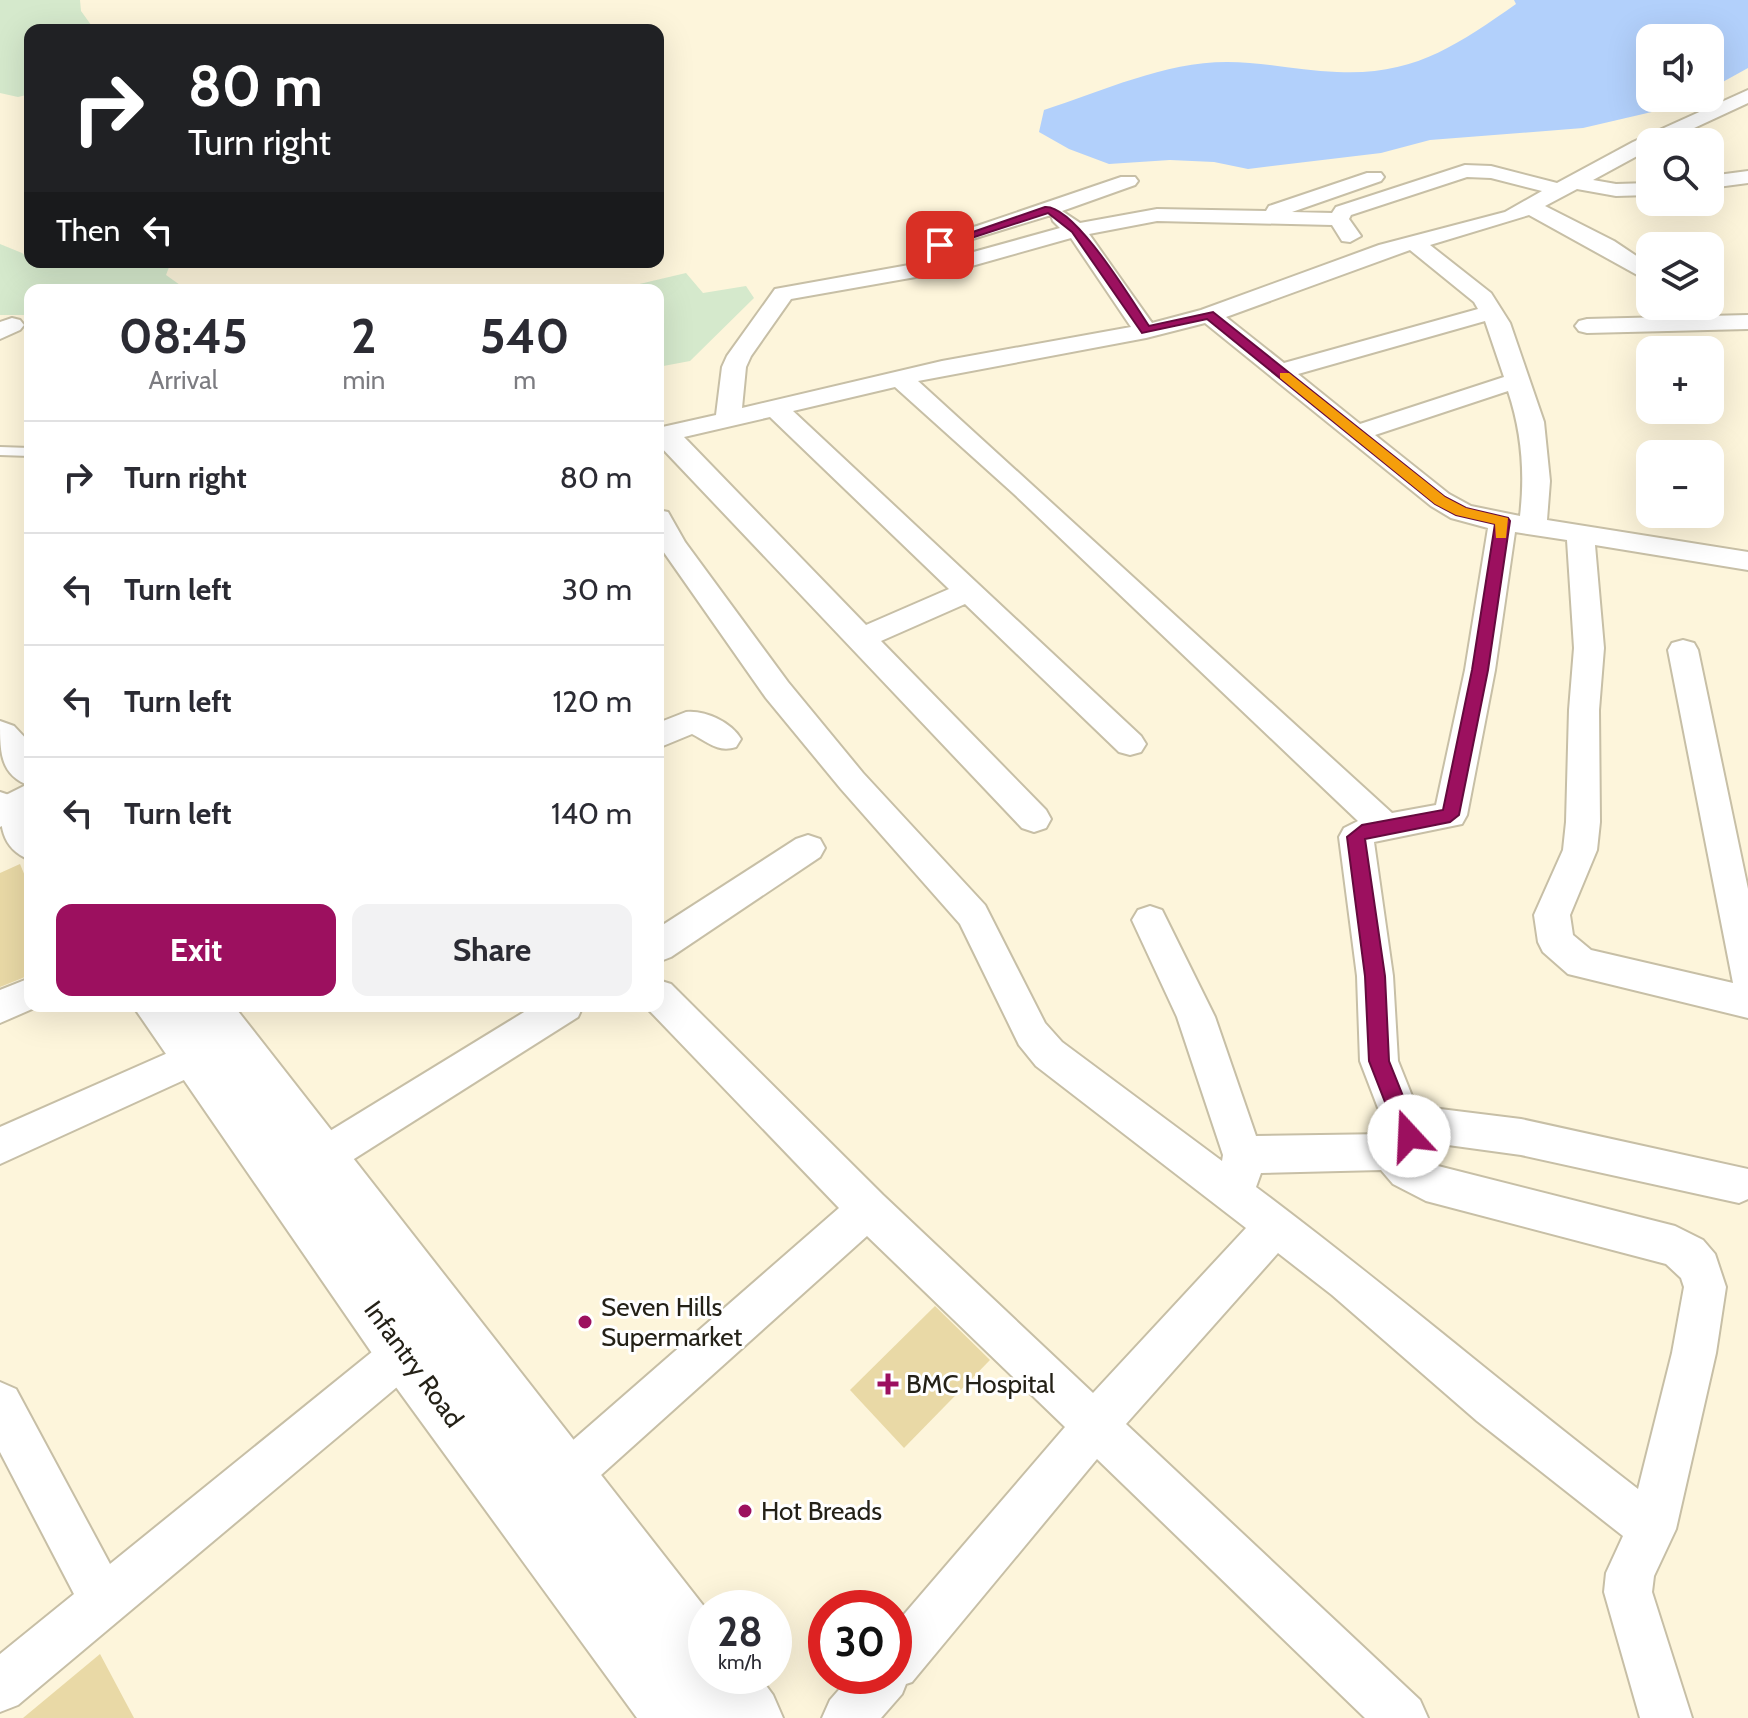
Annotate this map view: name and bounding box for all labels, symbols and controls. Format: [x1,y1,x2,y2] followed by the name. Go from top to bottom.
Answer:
[1636,24,1724,528] map controls
[1636,24,1724,112] button: sound
[188,52,323,120] text: 80 m
[56,56,160,160] icon: right
[188,120,331,164] text: Turn right
[1636,128,1724,216] button: search
[136,208,180,252] icon: left
[906,211,974,279] pin
[56,212,120,249] text: Then
[918,223,962,267] icon: arrive
[1636,232,1724,320] button: layers
[119,307,248,365] text: 08:45
[351,307,377,365] text: 2
[480,307,569,365] text: 540
[1636,336,1724,424] button: +
[149,364,218,396] text: Arrival
[342,364,385,396] text: min
[513,364,536,396] text: m
[1636,440,1724,528] button: −
[56,455,100,499] icon: right
[124,459,247,496] text: Turn right
[560,459,632,496] text: 80 m
[56,567,100,611] icon: left
[124,571,232,608] text: Turn left
[562,571,632,608] text: 30 m
[56,679,100,723] icon: left
[124,683,232,720] text: Turn left
[552,683,632,720] text: 120 m
[56,791,100,835] icon: left
[124,795,232,832] text: Turn left
[551,795,632,832] text: 140 m
[56,904,336,996] button: Exit
[352,904,632,996] button: Share
[1367,1094,1451,1178] position arrow
[601,1291,743,1353] place label: Seven Hills Supermarket
[357,1295,471,1433] street label: Infantry Road
[576,1313,594,1331] marker: Seven Hills Supermarket
[906,1368,1055,1400] place label: BMC Hospital
[877,1373,899,1395] marker: BMC Hospital
[761,1495,882,1527] place label: Hot Breads
[736,1502,754,1520] marker: Hot Breads
[808,1590,912,1694] speed limit sign: 30
[717,1607,763,1656] text: 28
[718,1650,762,1674] text: km/h

